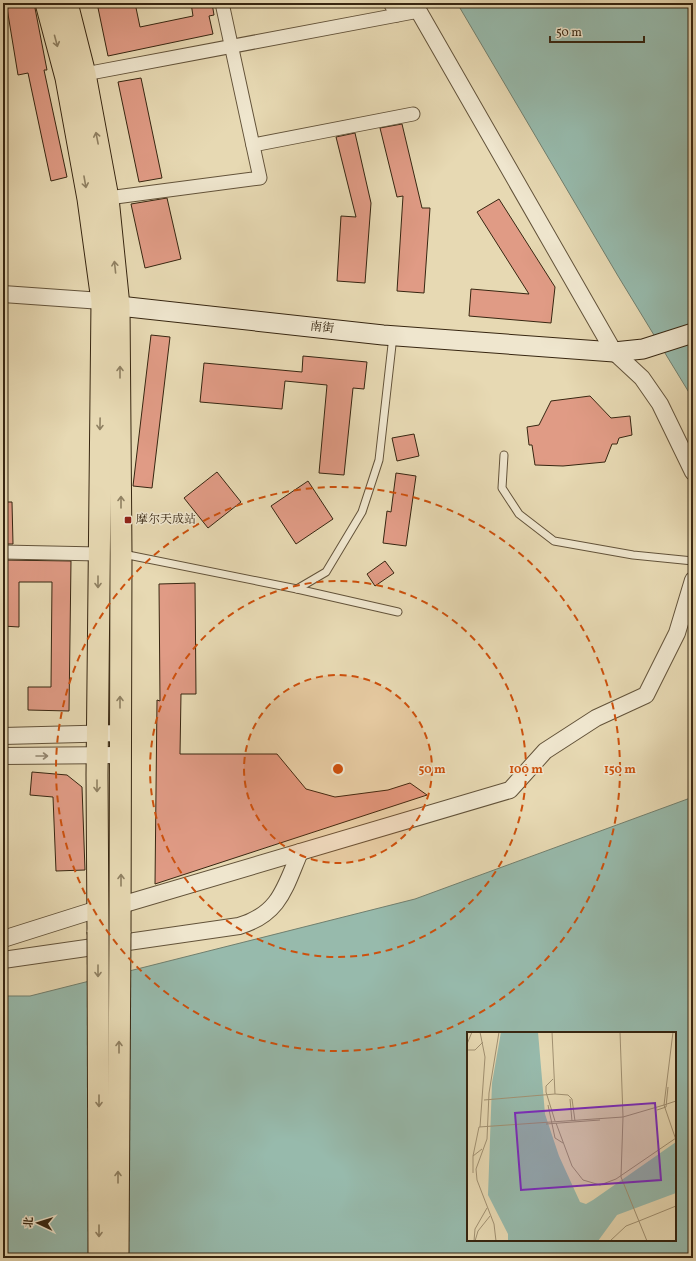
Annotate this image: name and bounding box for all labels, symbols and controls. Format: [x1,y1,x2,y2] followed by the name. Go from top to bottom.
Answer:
[550,18,644,44] scale bar
[556,25,582,41] text: 50 m
[53,34,60,47] one-way arrow
[93,132,101,145] one-way arrow
[81,175,89,188] one-way arrow
[112,261,119,274] one-way arrow
[309,319,336,337] street label: 南街
[116,366,124,379] one-way arrow
[96,417,104,430] one-way arrow
[117,496,125,509] one-way arrow
[136,512,196,528] place label: 摩尔天成站
[123,515,133,525] marker: 摩尔天成站
[95,575,102,588] one-way arrow
[116,696,124,709] one-way arrow
[35,752,48,760] one-way arrow
[331,762,345,776] centre of rings
[418,762,446,778] text: 50 m
[509,762,543,778] text: 100 m
[604,762,636,778] text: 150 m
[93,779,101,792] one-way arrow
[117,874,125,887] one-way arrow
[94,964,102,977] one-way arrow
[467,1032,676,1241] inset map
[115,1041,123,1054] one-way arrow
[95,1094,103,1107] one-way arrow
[114,1171,122,1184] one-way arrow
[18,1203,58,1243] north arrow
[22,1216,37,1228] text: 北
[95,1224,103,1237] one-way arrow

